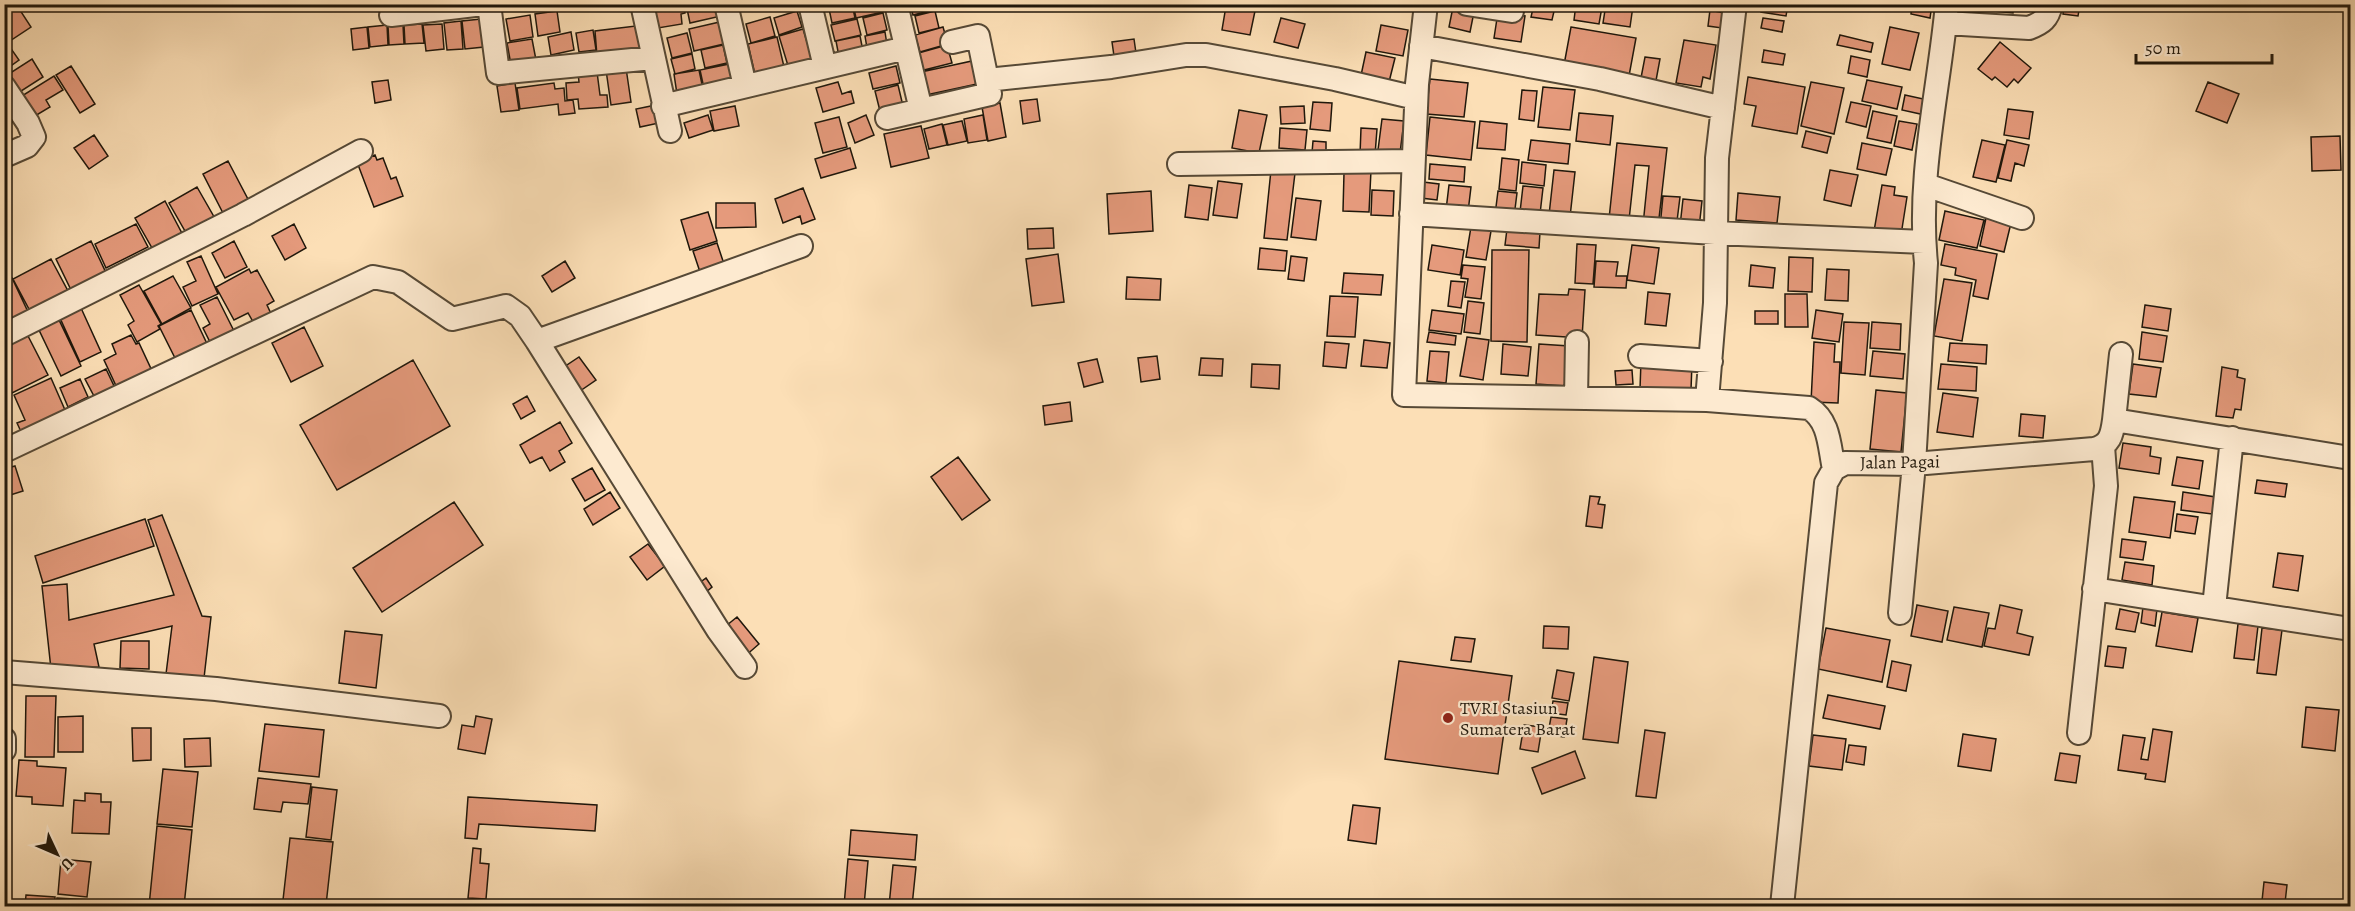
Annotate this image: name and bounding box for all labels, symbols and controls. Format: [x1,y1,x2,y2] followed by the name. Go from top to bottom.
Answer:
[2136,27,2272,65] scale bar
[2145,36,2181,60] text: 50 m
[1860,449,1940,475] street label: Jalan Pagai
[1460,696,1576,741] place label: TVRI Stasiun Sumatera Barat
[1441,711,1455,725] marker: TVRI Stasiun Sumatera Barat
[27,824,87,884] north arrow
[55,852,79,875] text: U

